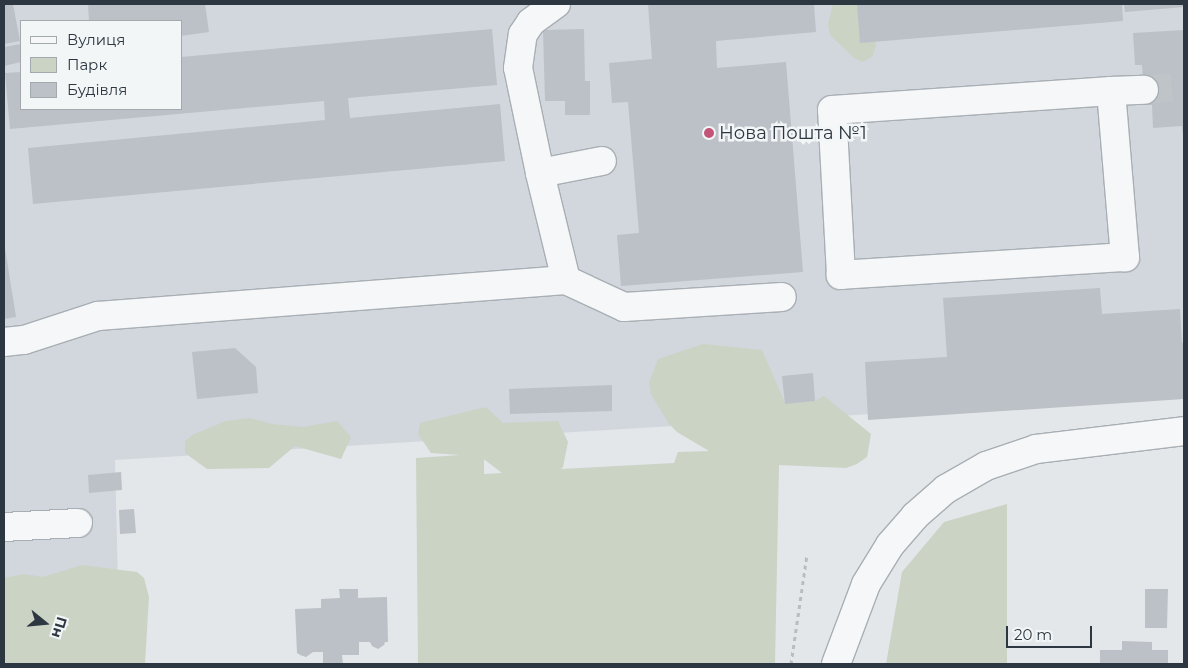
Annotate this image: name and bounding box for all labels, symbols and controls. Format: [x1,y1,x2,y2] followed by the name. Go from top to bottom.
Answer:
[20,20,182,110] legend
[67,30,125,49] text: Вулиця
[67,55,107,74] text: Парк
[67,80,127,99] text: Будівля
[719,122,867,144] place label: Нова Пошта №1
[703,127,715,139] marker: Нова Пошта №1
[20,598,70,648] north arrow
[48,615,71,640] text: Пн
[1008,616,1094,648] scale bar
[1014,625,1052,644] text: 20 m

